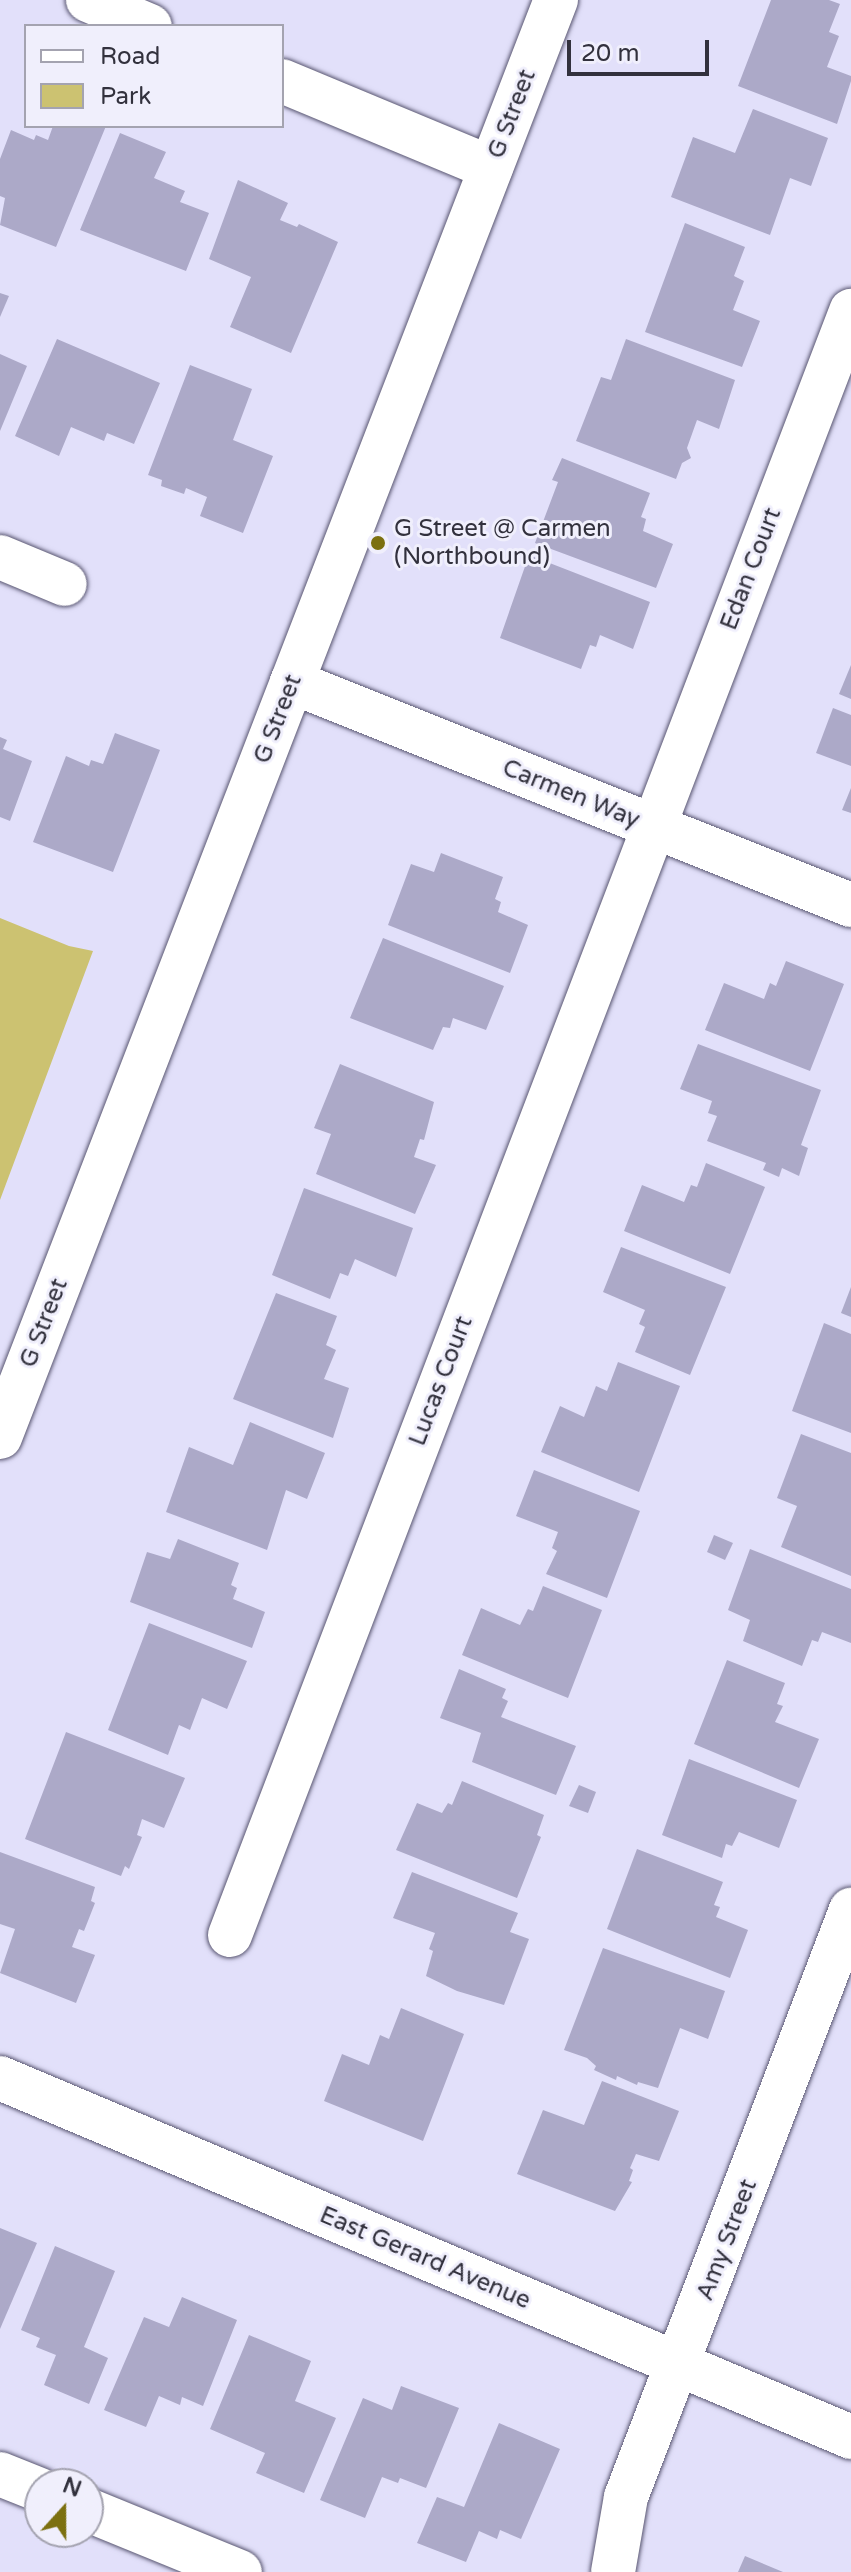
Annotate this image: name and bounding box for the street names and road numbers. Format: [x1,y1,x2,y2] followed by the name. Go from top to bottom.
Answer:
[482,65,542,163] street label: G Street
[715,504,787,634] street label: Edan Court
[248,670,308,768] street label: G Street
[498,753,644,835] street label: Carmen Way
[14,1274,74,1372] street label: G Street
[403,1312,479,1450] street label: Lucas Court
[691,2175,763,2305] street label: Amy Street
[315,2201,535,2315] street label: East Gerard Avenue

